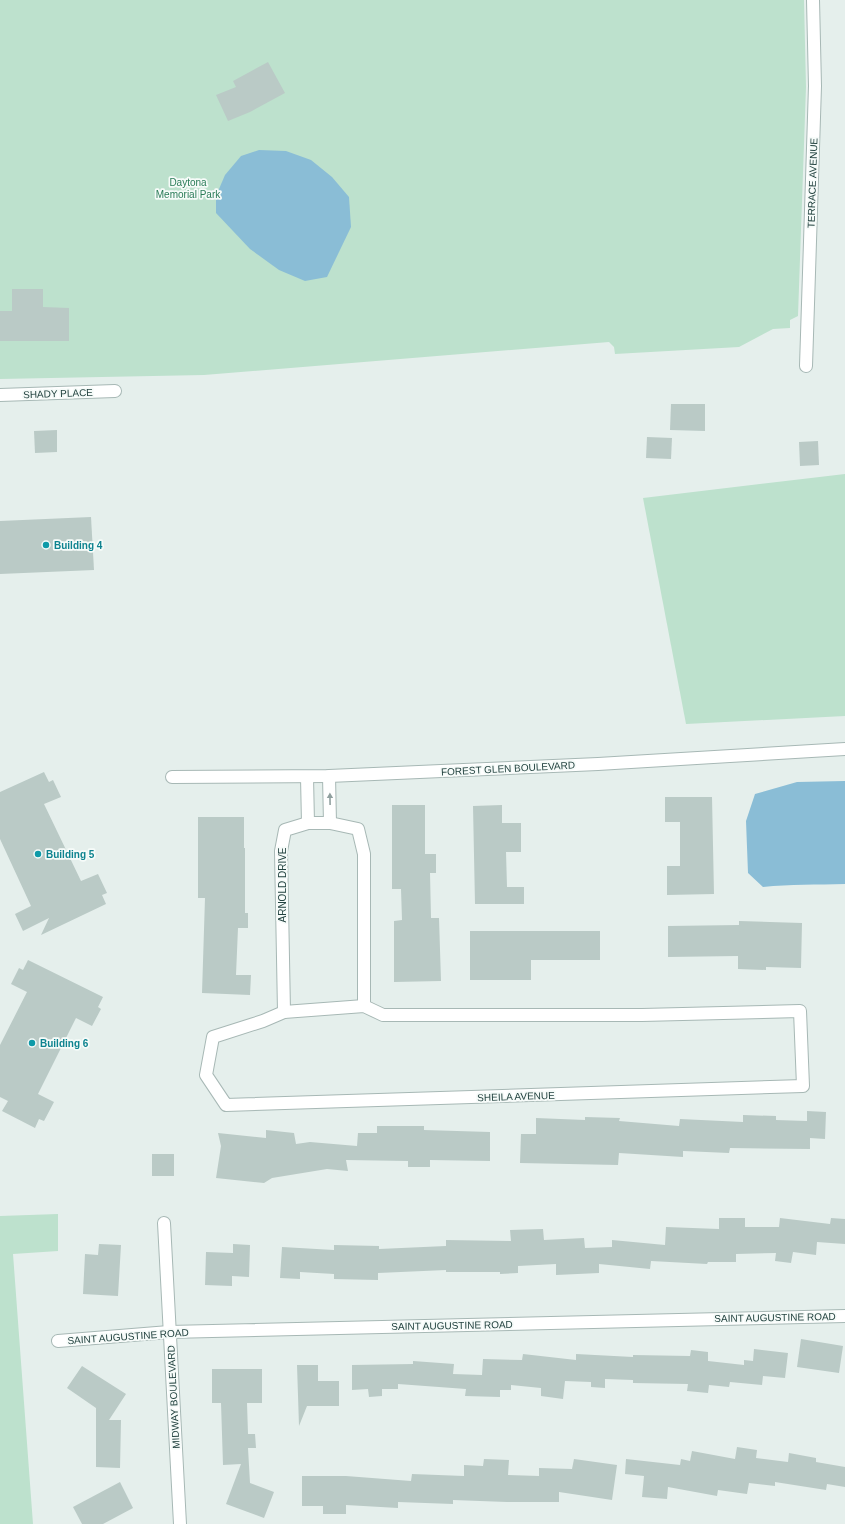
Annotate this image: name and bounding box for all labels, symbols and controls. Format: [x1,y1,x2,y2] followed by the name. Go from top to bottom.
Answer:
[805,137,820,228] street label: TERRACE AVENUE
[156,177,221,200] park label: Daytona Memorial Park
[23,387,93,400] street label: SHADY PLACE
[41,540,51,550] marker: Building 4
[54,540,103,551] place label: Building 4
[441,759,575,778] street label: FOREST GLEN BOULEVARD
[327,792,333,805] one-way arrow
[277,847,288,923] street label: ARNOLD DRIVE
[33,849,43,859] marker: Building 5
[46,849,95,860] place label: Building 5
[27,1038,37,1048] marker: Building 6
[40,1038,89,1049] place label: Building 6
[477,1090,555,1103] street label: SHEILA AVENUE
[714,1311,836,1324] street label: SAINT AUGUSTINE ROAD
[391,1319,513,1332] street label: SAINT AUGUSTINE ROAD
[67,1327,189,1346] street label: SAINT AUGUSTINE ROAD
[165,1345,182,1449] street label: MIDWAY BOULEVARD

